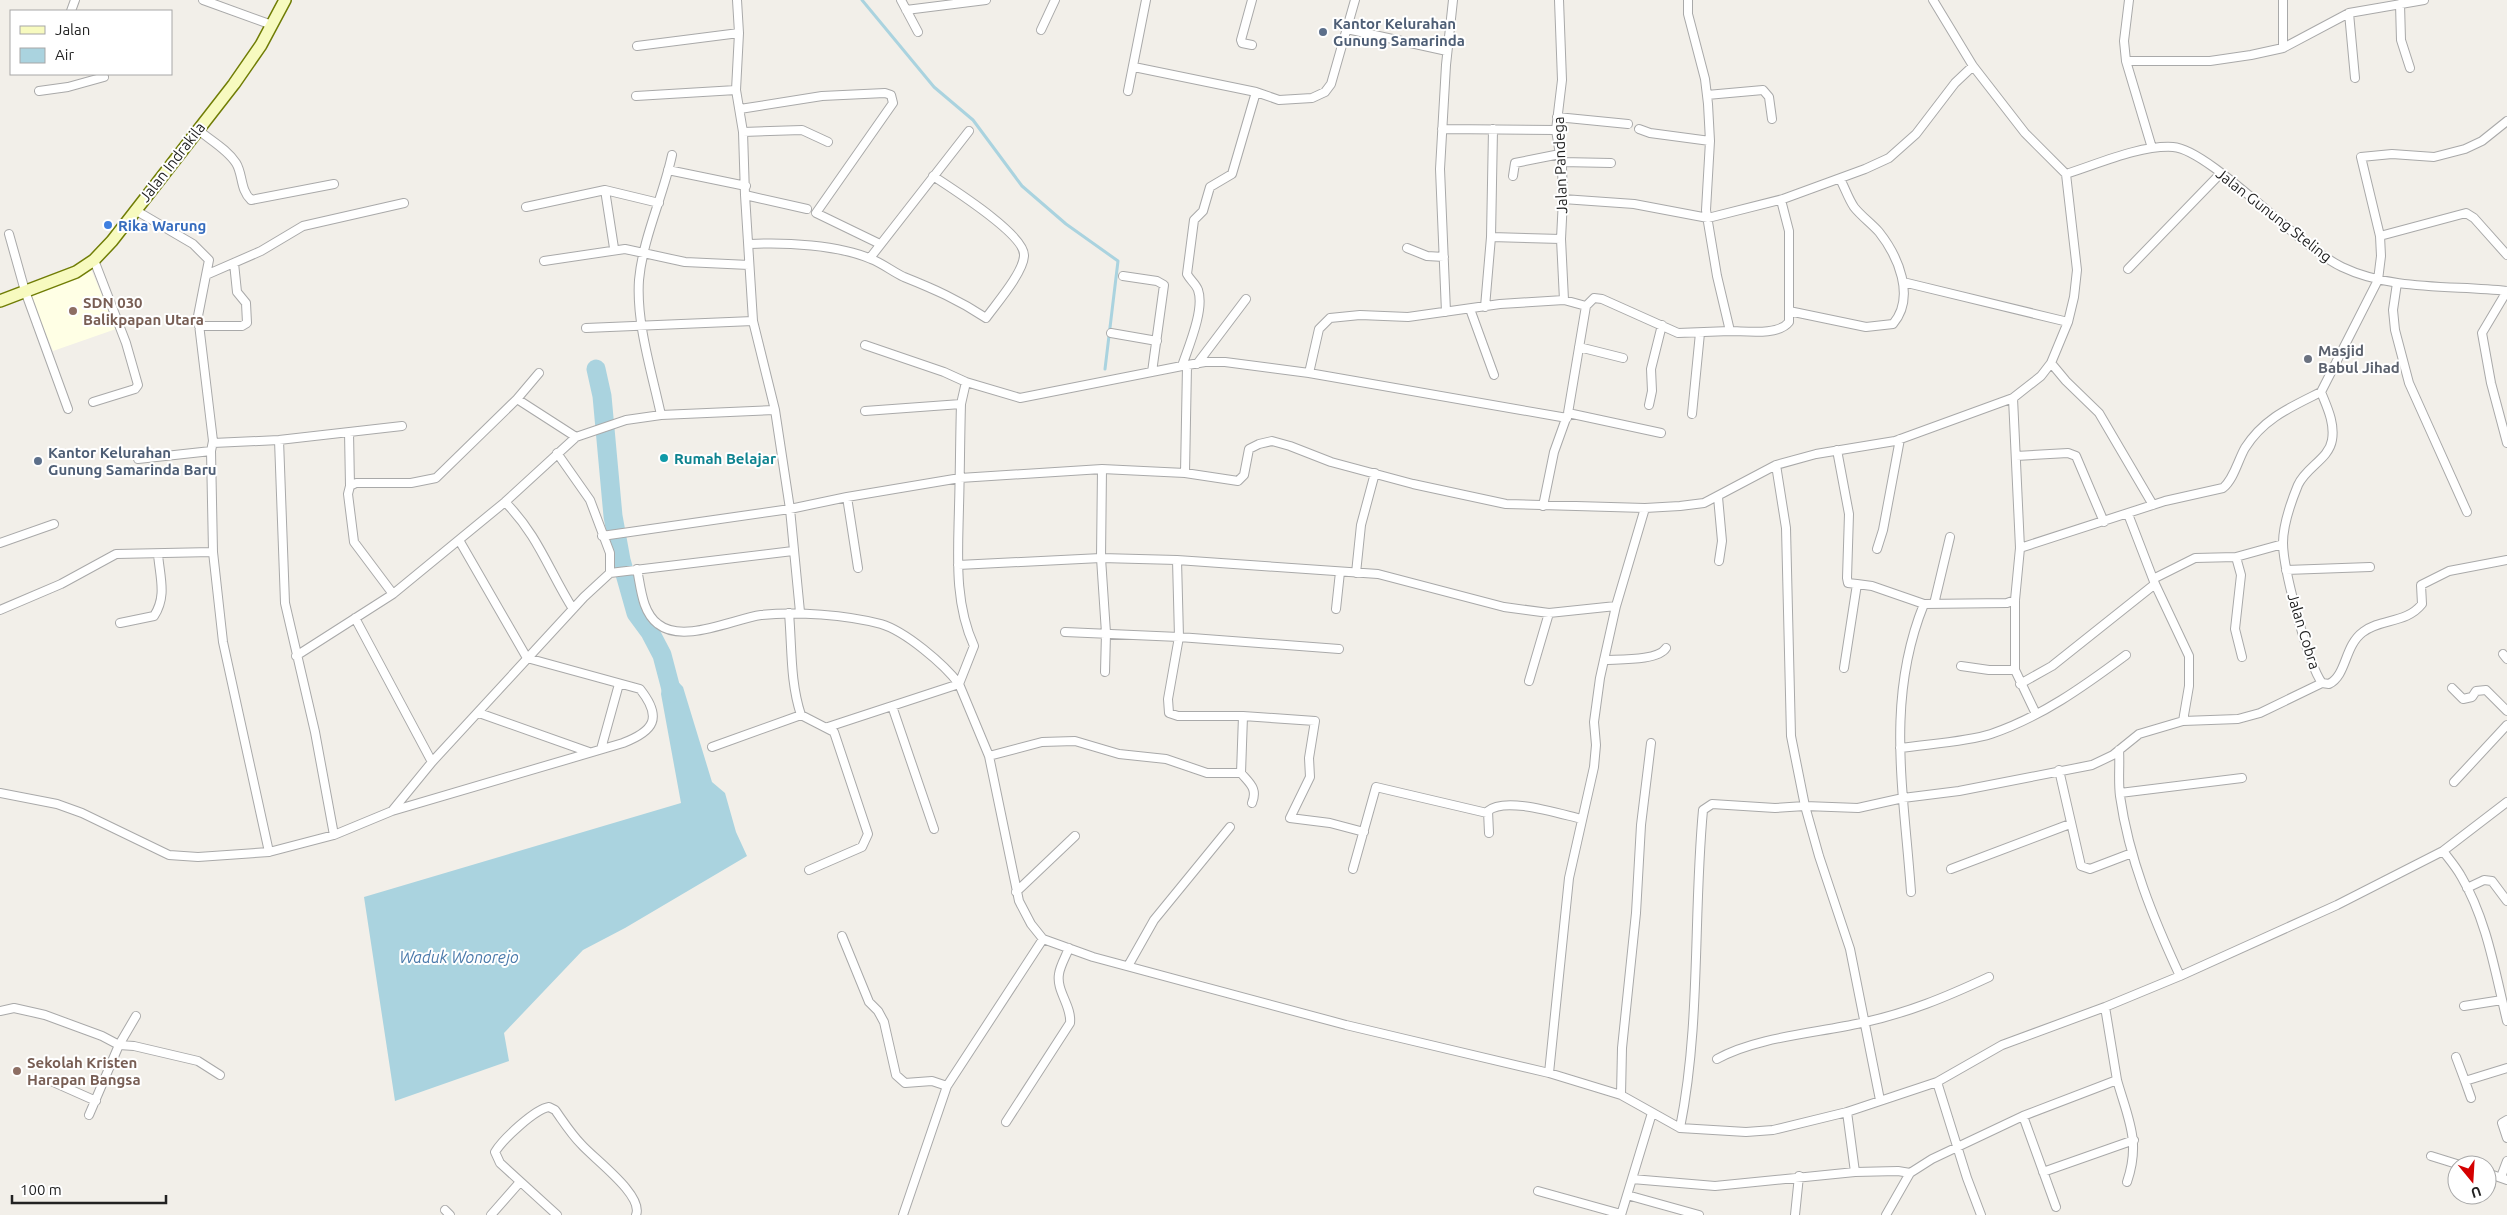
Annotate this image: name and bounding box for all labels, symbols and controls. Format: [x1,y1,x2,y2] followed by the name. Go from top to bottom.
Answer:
[10,10,172,75] legend
[1333,15,1465,49] place label: Kantor Kelurahan Gunung Samarinda
[55,21,90,38] text: Jalan
[1317,26,1329,38] marker: Kantor Kelurahan Gunung Samarinda
[55,46,74,63] text: Air
[1550,116,1570,214] street label: Jalan Pandega
[136,119,208,205] street label: Jalan Indrakila
[2213,165,2335,265] street label: Jalan Gunung Steling
[118,217,206,234] place label: Rika Warung
[102,219,114,231] marker: Rika Warung
[83,294,204,328] place label: SDN 030 Balikpapan Utara
[67,305,79,317] marker: SDN 030 Balikpapan Utara
[2318,342,2400,376] place label: Masjid Babul Jihad
[2302,353,2314,365] marker: Masjid Babul Jihad
[48,444,217,478] place label: Kantor Kelurahan Gunung Samarinda Baru
[674,450,777,467] place label: Rumah Belajar
[658,452,670,464] marker: Rumah Belajar
[32,455,44,467] marker: Kantor Kelurahan Gunung Samarinda Baru
[2284,591,2324,671] street label: Jalan Cobra
[399,948,519,966] water label: Waduk Wonorejo
[27,1054,141,1088] place label: Sekolah Kristen Harapan Bangsa
[11,1065,23,1077] marker: Sekolah Kristen Harapan Bangsa
[2447,1155,2497,1205] north arrow
[12,1172,166,1204] scale bar
[20,1181,62,1198] text: 100 m
[2469,1183,2483,1201] text: U

